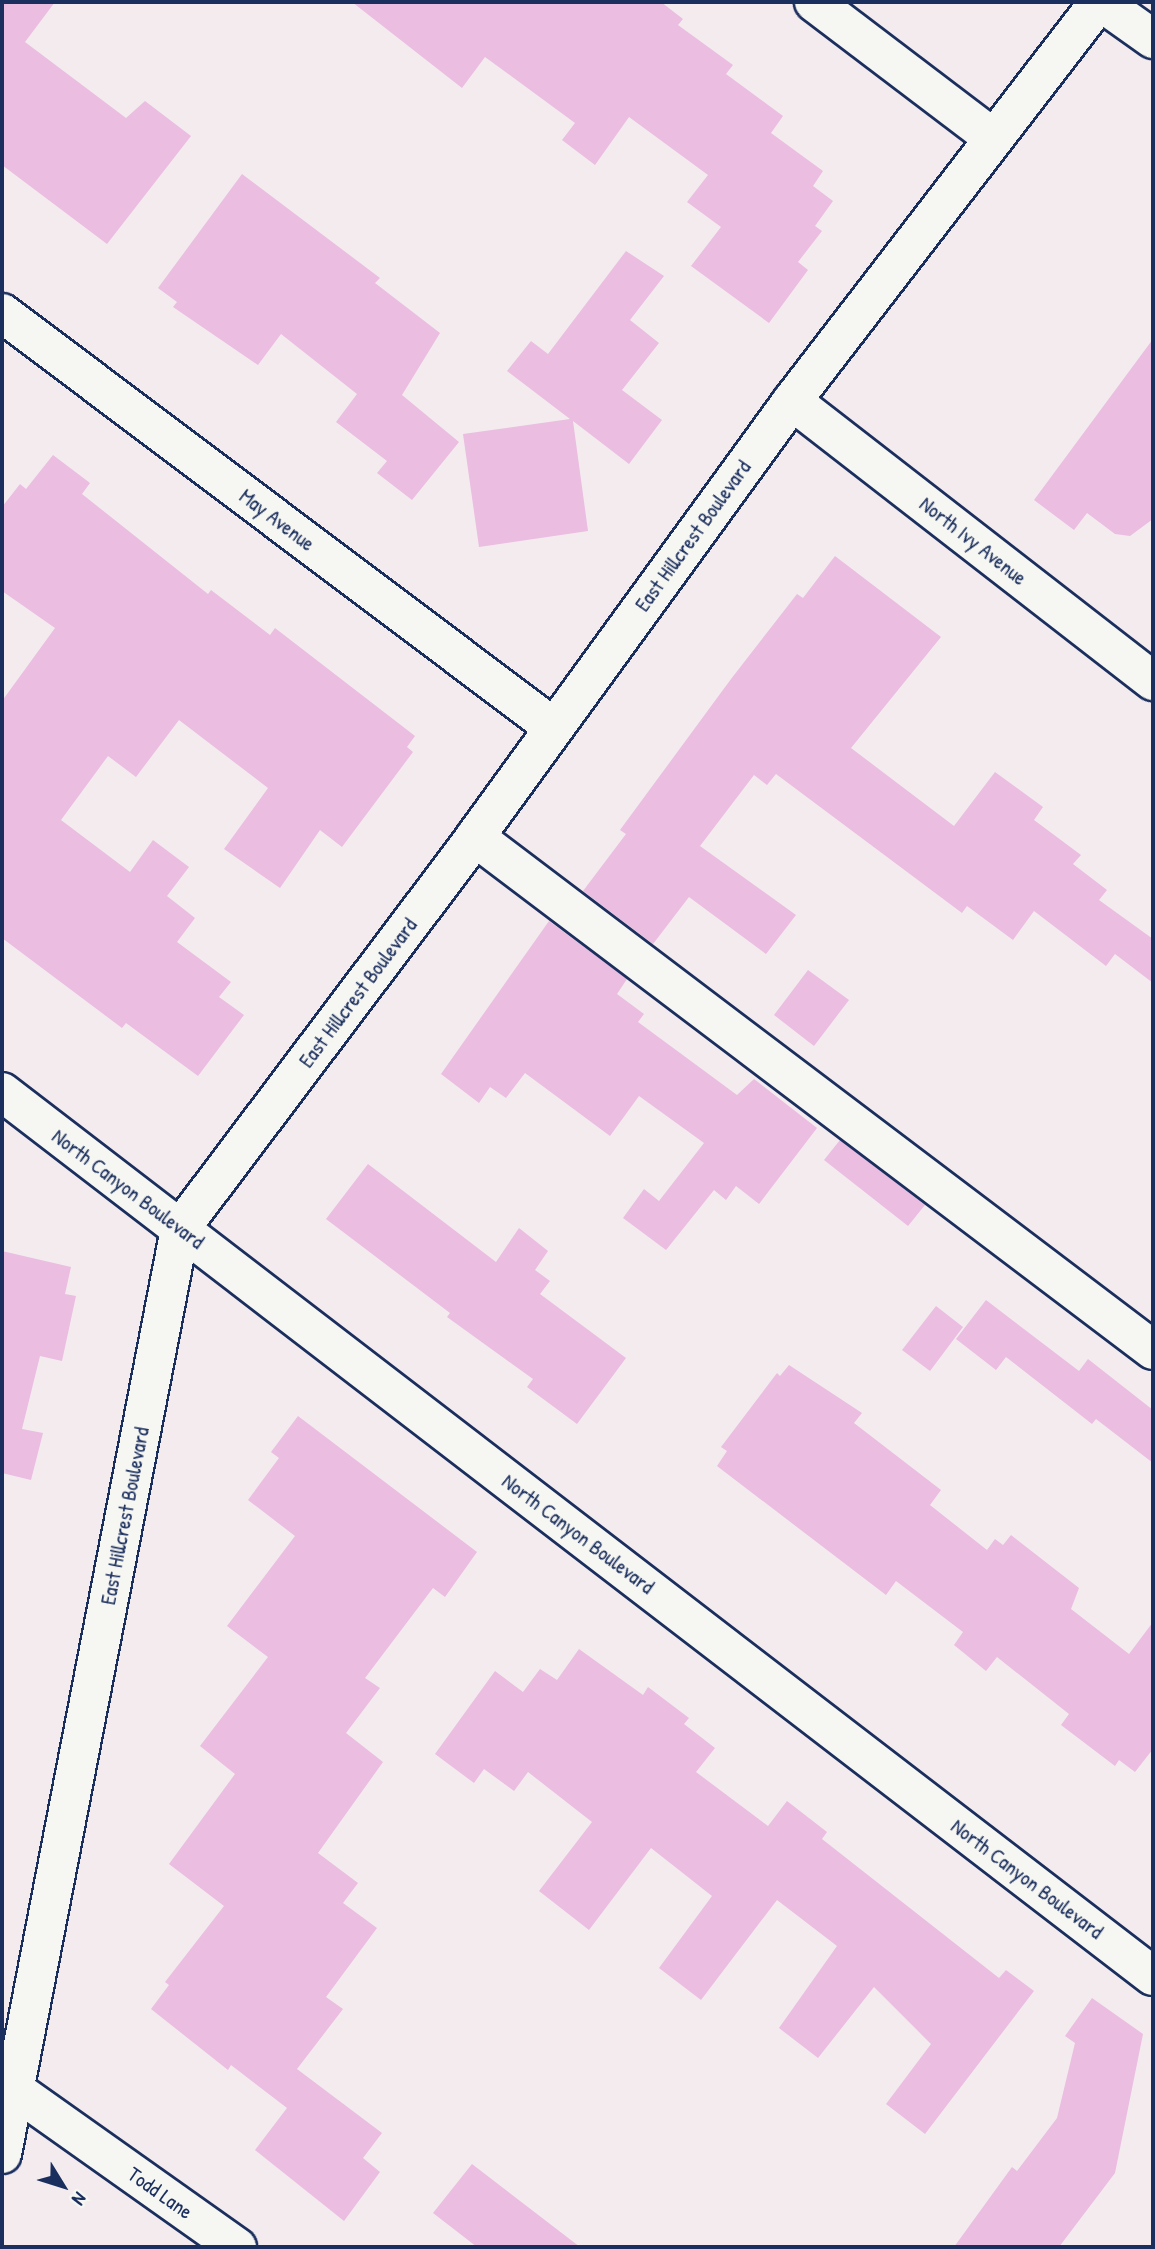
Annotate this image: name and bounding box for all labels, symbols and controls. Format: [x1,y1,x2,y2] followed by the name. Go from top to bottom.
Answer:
[630,456,756,616] street label: East Hillcrest Boulevard
[234,484,320,556] street label: May Avenue
[914,491,1032,591] street label: North Ivy Avenue
[294,913,422,1073] street label: East Hillcrest Boulevard
[47,1124,209,1254] street label: North Canyon Boulevard
[95,1425,155,1607] street label: East Hillcrest Boulevard
[497,1469,659,1599] street label: North Canyon Boulevard
[946,1814,1108,1944] street label: North Canyon Boulevard
[28,2151,98,2221] north arrow
[123,2162,197,2224] street label: Todd Lane
[66,2187,93,2211] text: N

